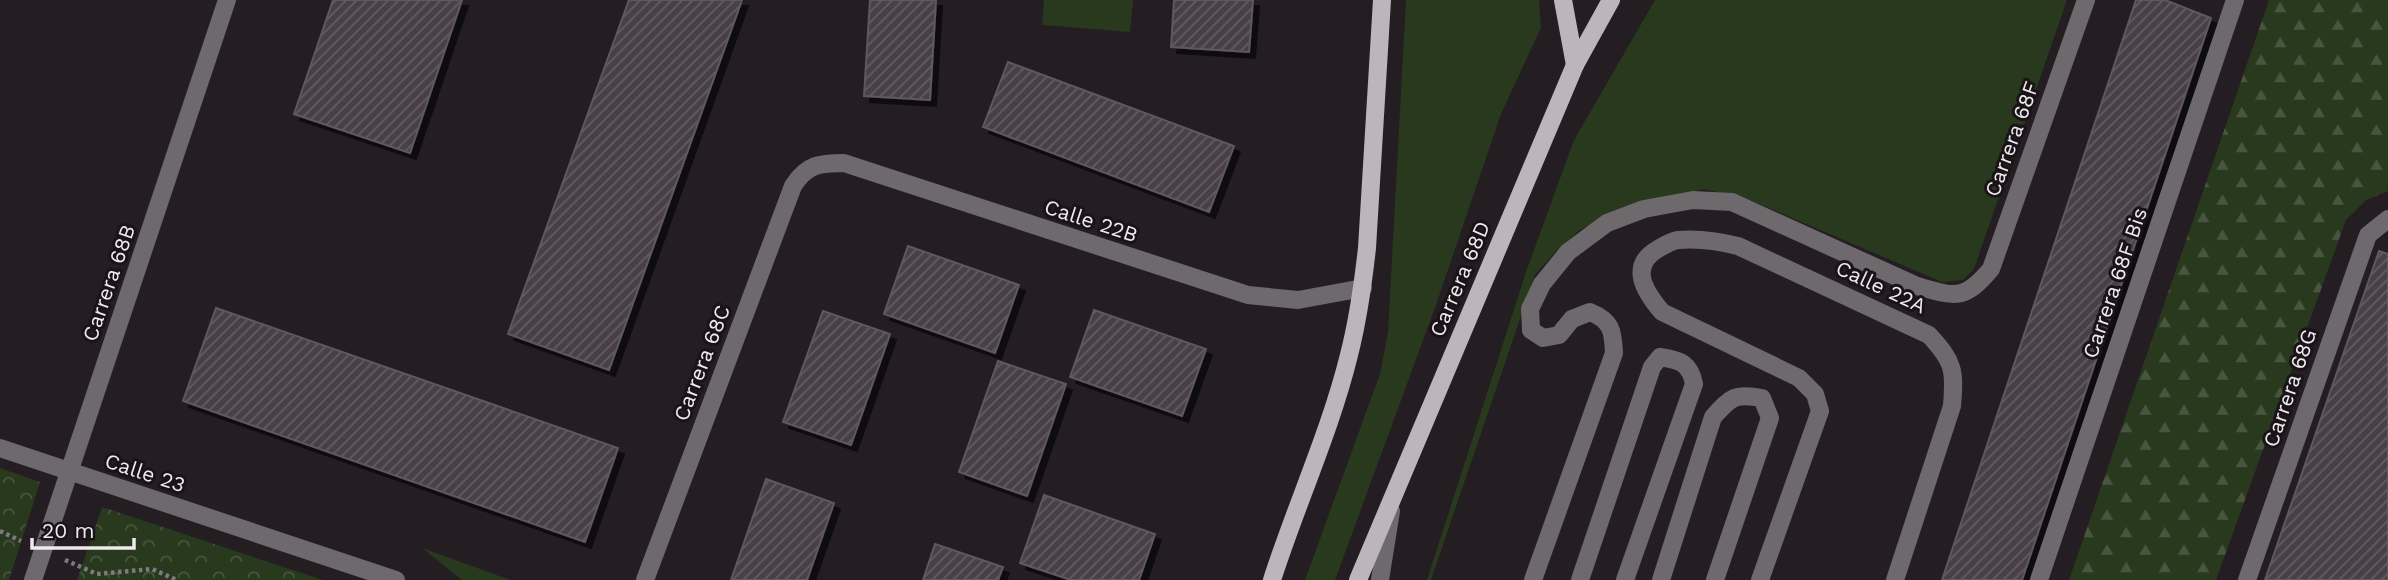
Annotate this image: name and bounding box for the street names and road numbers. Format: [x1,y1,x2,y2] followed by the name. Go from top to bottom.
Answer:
[1979,78,2044,200] street label: Carrera 68F
[1041,194,1141,247] street label: Calle 22B
[2077,204,2152,361] street label: Carrera 68F Bis
[1424,217,1495,340] street label: Carrera 68D
[77,221,140,344] street label: Carrera 68B
[1832,255,1930,318] street label: Calle 22A
[668,301,735,424] street label: Carrera 68C
[2258,326,2321,450] street label: Carrera 68G
[102,448,188,497] street label: Calle 23

